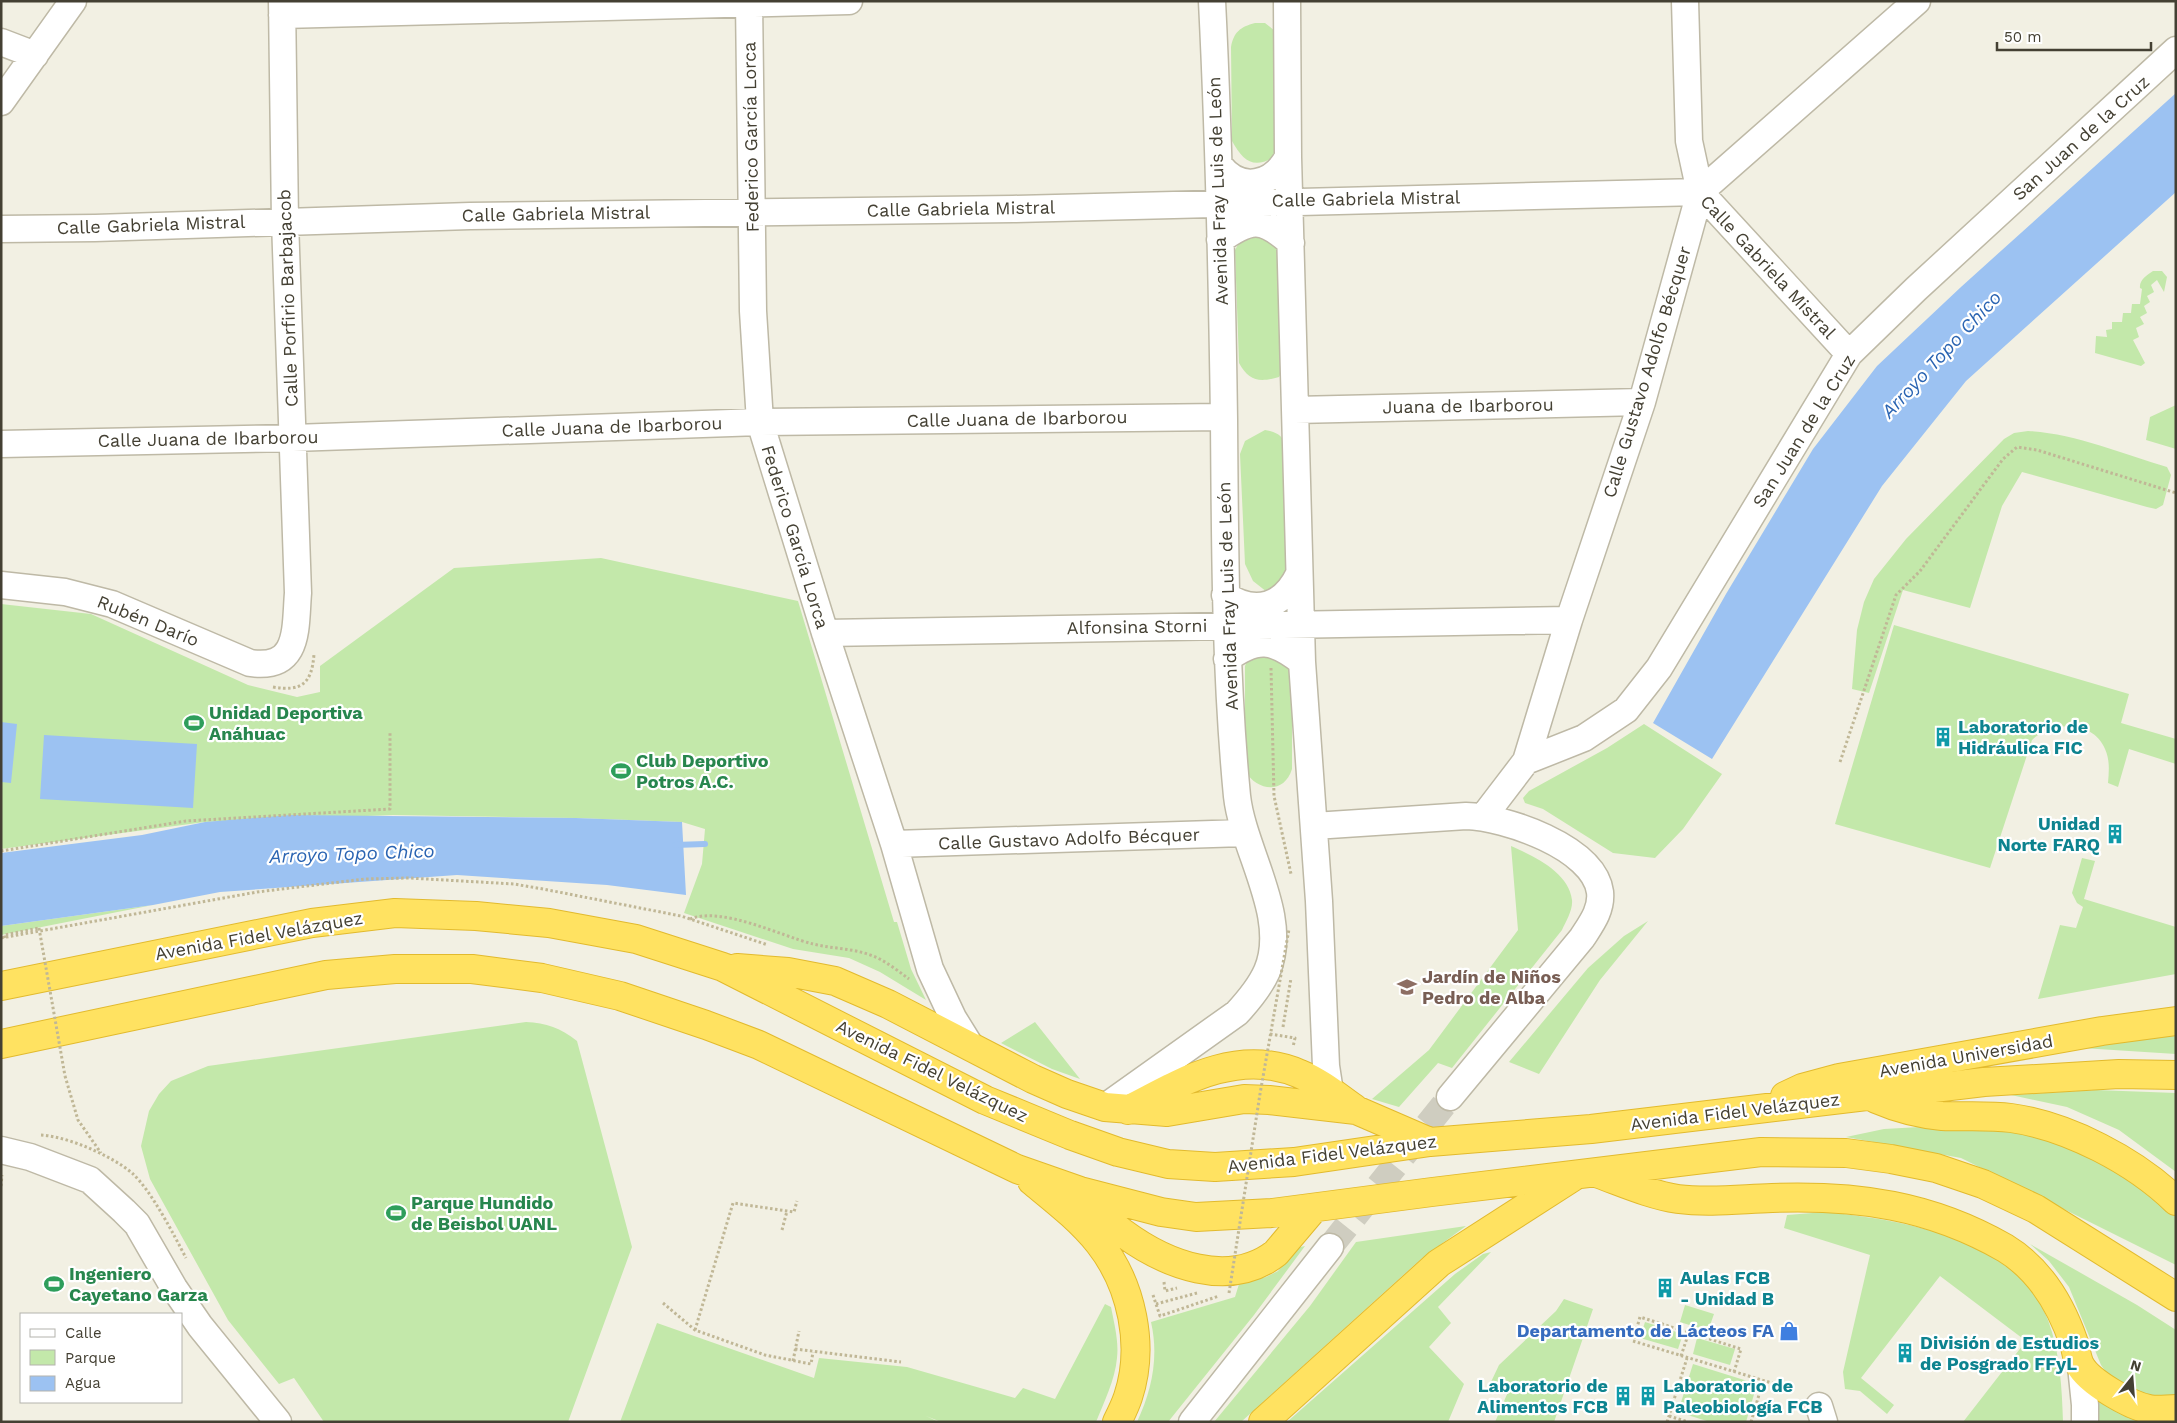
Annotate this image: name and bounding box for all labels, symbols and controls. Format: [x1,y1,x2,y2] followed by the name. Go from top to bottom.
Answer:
[1997,20,2151,52] scale bar
[2004,28,2041,46] text: 50 m
[738,41,763,233] street label: Federico García Lorca
[2008,71,2153,205] street label: San Juan de la Cruz
[1203,76,1232,306] street label: Avenida Fray Luis de León
[1272,186,1461,211] street label: Calle Gabriela Mistral
[273,189,302,407] street label: Calle Porfirio Barbajacob
[1696,191,1841,343] street label: Calle Gabriela Mistral
[867,196,1056,221] street label: Calle Gabriela Mistral
[462,201,651,226] street label: Calle Gabriela Mistral
[56,211,246,238] street label: Calle Gabriela Mistral
[1598,243,1695,500] street label: Calle Gustavo Adolfo Bécquer
[1876,286,2006,423] water label: Arroyo Topo Chico
[1748,350,1859,511] street label: San Juan de la Cruz
[1382,394,1554,417] street label: Juana de Ibarborou
[906,406,1128,431] street label: Calle Juana de Ibarborou
[501,412,723,441] street label: Calle Juana de Ibarborou
[97,426,319,451] street label: Calle Juana de Ibarborou
[758,443,833,631] street label: Federico García Lorca
[1213,481,1242,711] street label: Avenida Fray Luis de León
[94,591,202,650] street label: Rubén Darío
[1066,615,1207,638] street label: Alfonsina Storni
[209,702,363,744] place label: Unidad Deportiva Anáhuac
[183,712,205,734] sports icon: Unidad Deportiva Anáhuac
[1958,716,2088,758] place label: Laboratorio de Hidráulica FIC
[1932,726,1954,748] building icon: Laboratorio de Hidráulica FIC
[636,750,769,792] place label: Club Deportivo Potros A.C.
[610,760,632,782] sports icon: Club Deportivo Potros A.C.
[1997,813,2100,855] place label: Unidad Norte FARQ
[938,823,1200,854] street label: Calle Gustavo Adolfo Bécquer
[2104,823,2126,845] building icon: Unidad Norte FARQ
[268,839,435,868] water label: Arroyo Topo Chico
[153,907,365,964] street label: Avenida Fidel Velázquez
[1422,966,1561,1008] place label: Jardín de Niños Pedro de Alba
[1396,976,1418,998] school or university icon: Jardín de Niños Pedro de Alba
[833,1015,1032,1126] street label: Avenida Fidel Velázquez
[1877,1030,2055,1081] street label: Avenida Universidad
[1629,1088,1841,1135] street label: Avenida Fidel Velázquez
[1226,1130,1438,1177] street label: Avenida Fidel Velázquez
[411,1192,557,1234] place label: Parque Hundido de Beisbol UANL
[385,1202,407,1224] sports icon: Parque Hundido de Beisbol UANL
[69,1263,208,1305] place label: Ingeniero Cayetano Garza
[1680,1267,1774,1309] place label: Aulas FCB - Unidad B
[43,1273,65,1295] sports icon: Ingeniero Cayetano Garza
[1654,1277,1676,1299] building icon: Aulas FCB - Unidad B
[20,1313,182,1403] legend
[1517,1320,1775,1341] place label: Departamento de Lácteos FA
[1778,1320,1800,1342] shop icon: Departamento de Lácteos FA
[65,1324,102,1342] text: Calle
[1920,1332,2100,1374] place label: División de Estudios de Posgrado FFyL
[1894,1342,1916,1364] building icon: División de Estudios de Posgrado FFyL
[65,1349,116,1367] text: Parque
[2107,1353,2157,1403] north arrow
[2129,1356,2143,1375] text: N
[65,1374,101,1392] text: Agua
[1477,1375,1608,1417] place label: Laboratorio de Alimentos FCB
[1663,1375,1823,1417] place label: Laboratorio de Paleobiología FCB
[1612,1385,1634,1407] building icon: Laboratorio de Alimentos FCB
[1637,1385,1659,1407] building icon: Laboratorio de Paleobiología FCB

